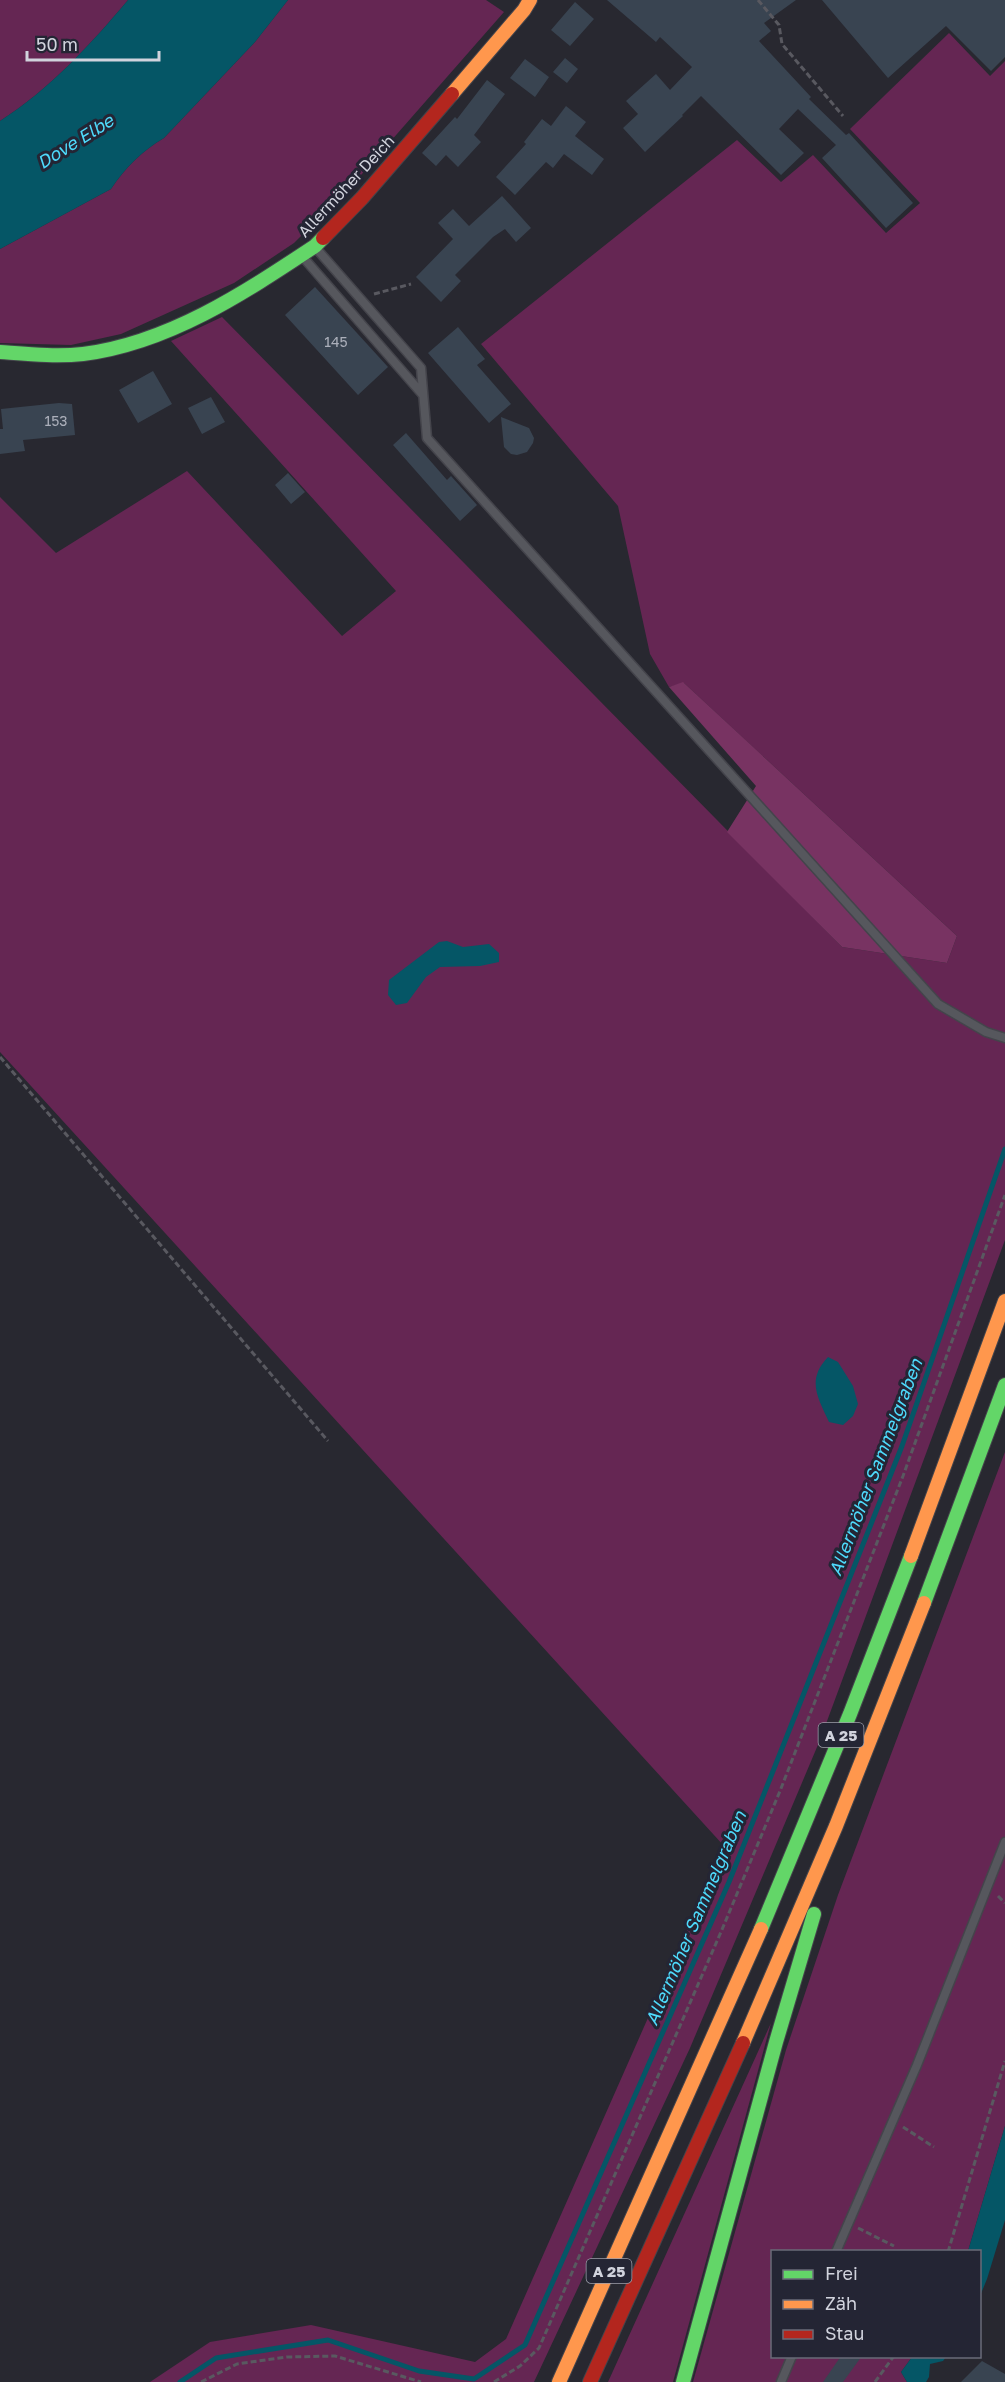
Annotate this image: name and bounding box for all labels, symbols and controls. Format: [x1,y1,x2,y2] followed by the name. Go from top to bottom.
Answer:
[27,24,159,62] scale bar
[36,33,78,55] text: 50 m
[33,108,119,173] water label: Dove Elbe
[294,131,398,241] street label: Allermöher Deich
[324,333,348,350] house number: 145
[44,412,68,429] house number: 153
[823,1355,927,1579] water label: Allermöher Sammelgraben
[818,1723,864,1747] road number: A 25
[640,1807,751,2028] water label: Allermöher Sammelgraben
[771,2250,981,2358] legend
[586,2259,632,2283] road number: A 25
[825,2262,858,2284] text: Frei
[825,2292,857,2314] text: Zäh
[825,2322,864,2344] text: Stau

